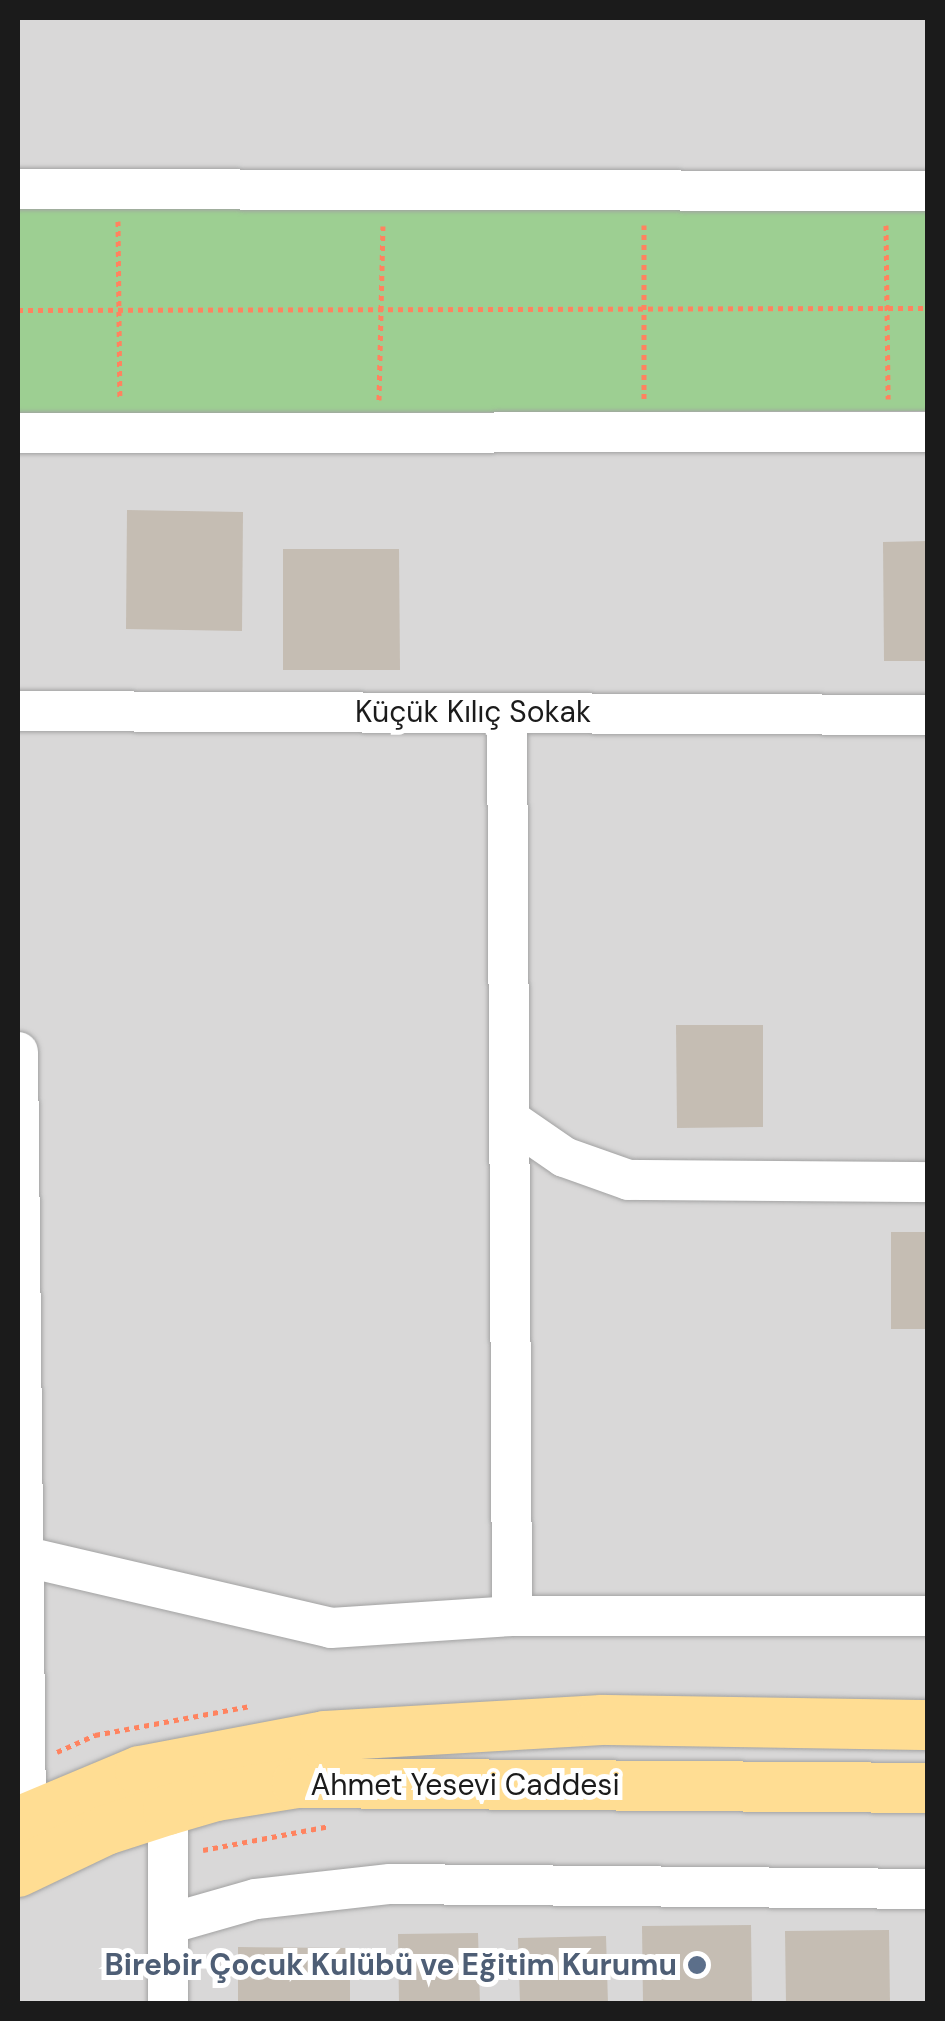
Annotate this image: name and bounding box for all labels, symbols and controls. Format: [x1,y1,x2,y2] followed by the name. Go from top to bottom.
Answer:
[355,694,591,730] street label: Küçük Kılıç Sokak
[310,1767,620,1803] street label: Ahmet Yesevi Caddesi
[105,1947,677,1983] place label: Birebir Çocuk Kulübü ve Eğitim Kurumu
[686,1954,708,1976] marker: Birebir Çocuk Kulübü ve Eğitim Kurumu

